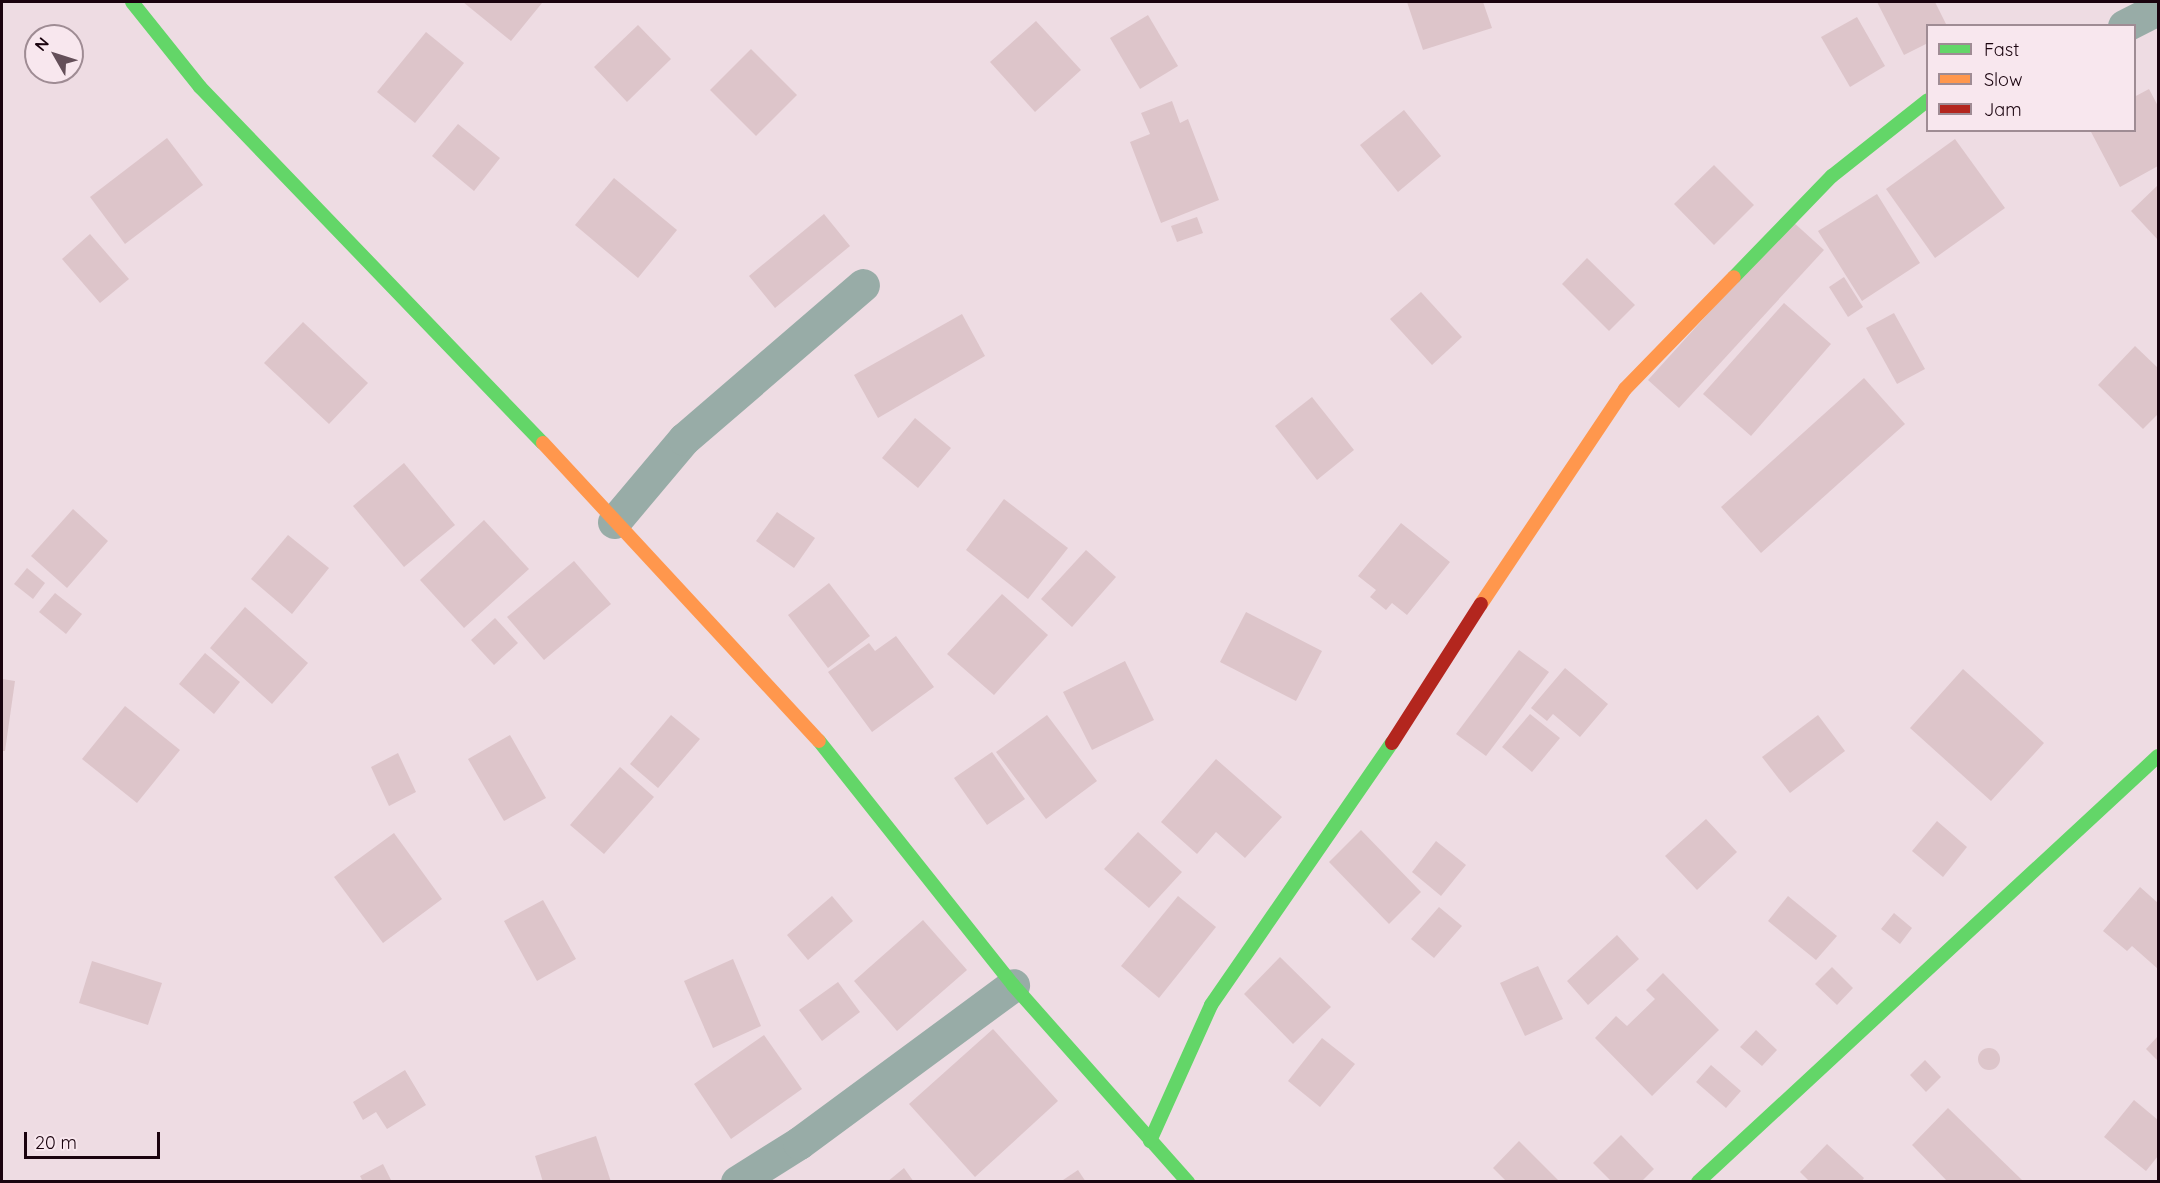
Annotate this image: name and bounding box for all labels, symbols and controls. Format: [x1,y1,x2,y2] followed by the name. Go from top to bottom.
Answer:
[24,24,84,84] north arrow
[1926,24,2136,132] legend
[30,33,53,55] text: N
[1984,38,2019,61] text: Fast
[1984,68,2022,91] text: Slow
[1984,98,2022,121] text: Jam
[27,1120,164,1158] scale bar
[35,1131,77,1154] text: 20 m

